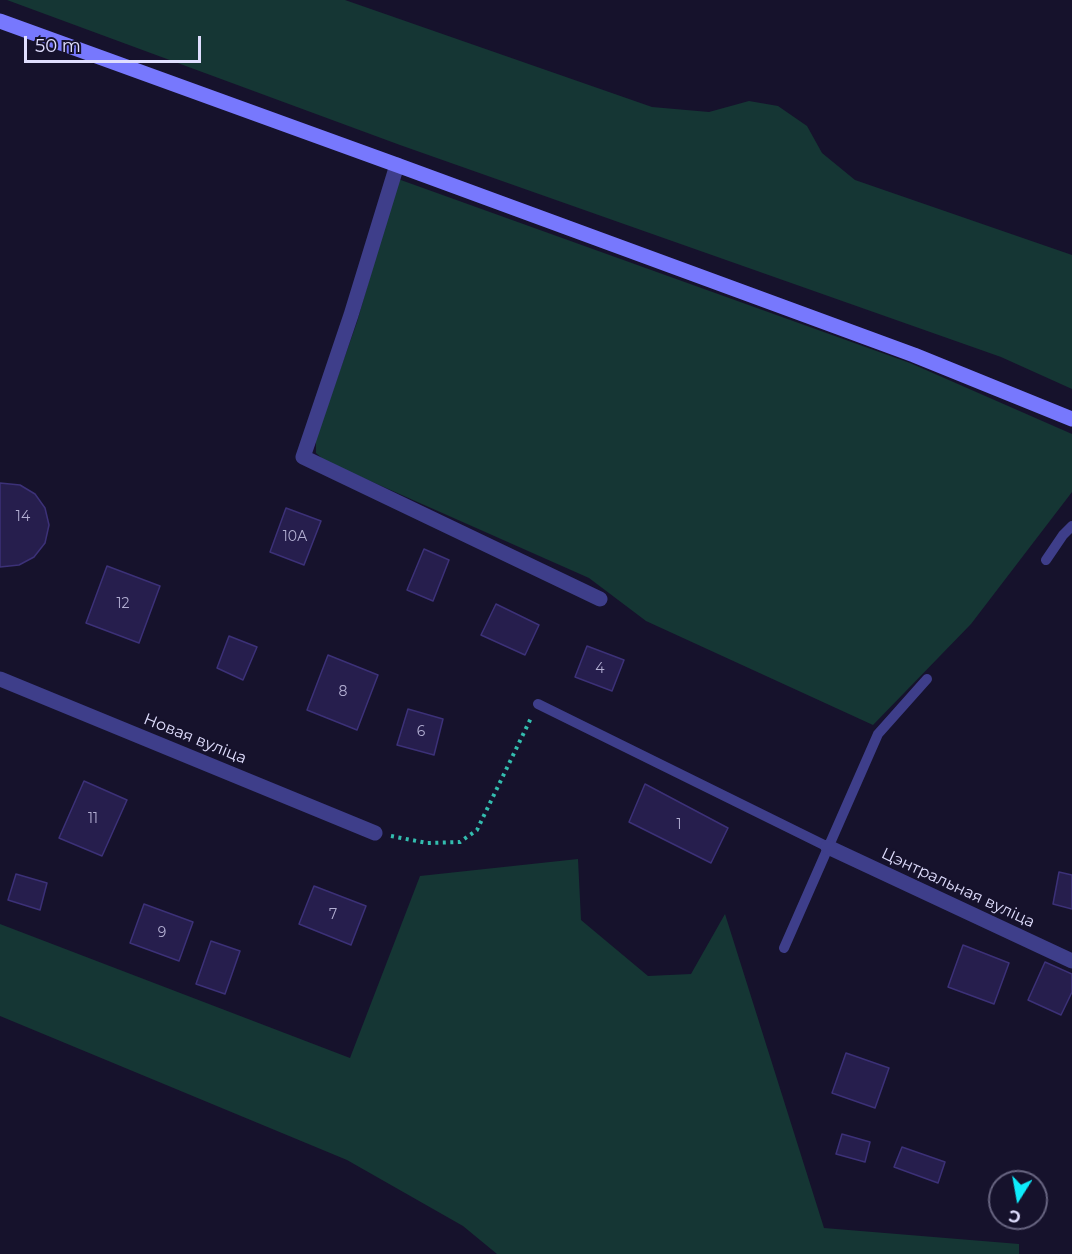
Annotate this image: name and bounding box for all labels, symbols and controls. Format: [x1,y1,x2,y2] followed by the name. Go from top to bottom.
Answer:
[27,24,204,62] scale bar
[35,35,81,57] text: 50 m
[16,509,30,525] house number: 14
[283,529,307,545] house number: 10А
[116,596,130,612] house number: 12
[595,661,605,677] house number: 4
[339,684,347,700] house number: 8
[141,710,249,768] street label: Новая вуліца
[417,724,425,740] house number: 6
[88,811,98,827] house number: 11
[676,817,682,833] house number: 1
[878,844,1038,932] street label: Цэнтральная вуліца
[329,907,337,923] house number: 7
[158,925,166,941] house number: 9
[988,1170,1048,1230] north arrow
[1007,1206,1022,1227] text: С

